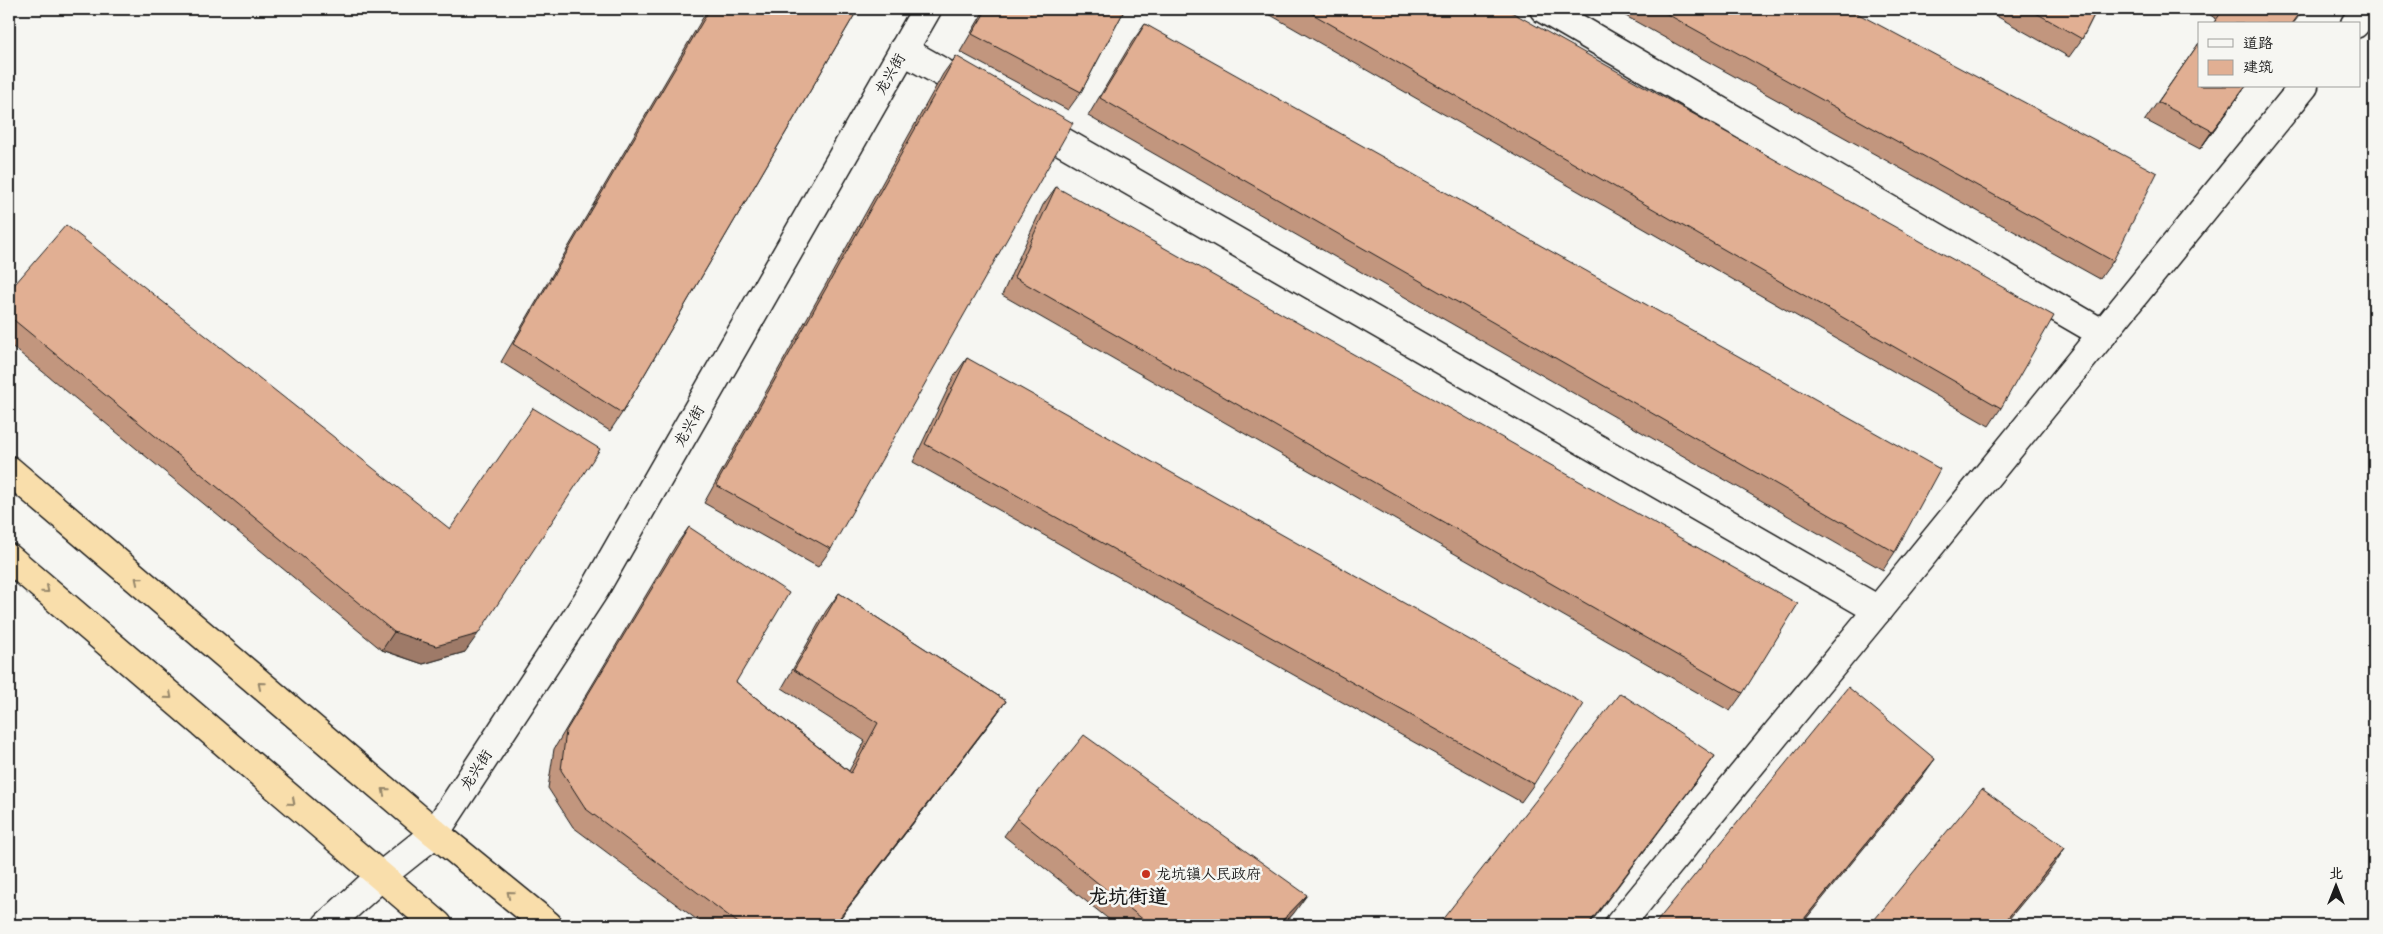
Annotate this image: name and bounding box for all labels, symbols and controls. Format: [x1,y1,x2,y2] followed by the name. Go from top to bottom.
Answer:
[2198,22,2360,88] legend
[2243,32,2273,52] text: 道路
[869,49,909,98] street label: 龙兴街
[2243,56,2273,76] text: 建筑
[668,401,708,450] street label: 龙兴街
[134,576,143,585] one-way arrow
[40,584,49,593] one-way arrow
[258,682,267,691] one-way arrow
[163,690,172,698] one-way arrow
[455,745,496,794] street label: 龙兴街
[382,788,391,796] one-way arrow
[287,796,296,805] one-way arrow
[2310,862,2360,912] north arrow
[1156,863,1261,883] place label: 龙坑镇人民政府
[2329,863,2343,882] text: 北
[1140,868,1152,880] marker: 龙坑镇人民政府
[1088,882,1168,908] district label: 龙坑街道
[507,892,516,900] one-way arrow

